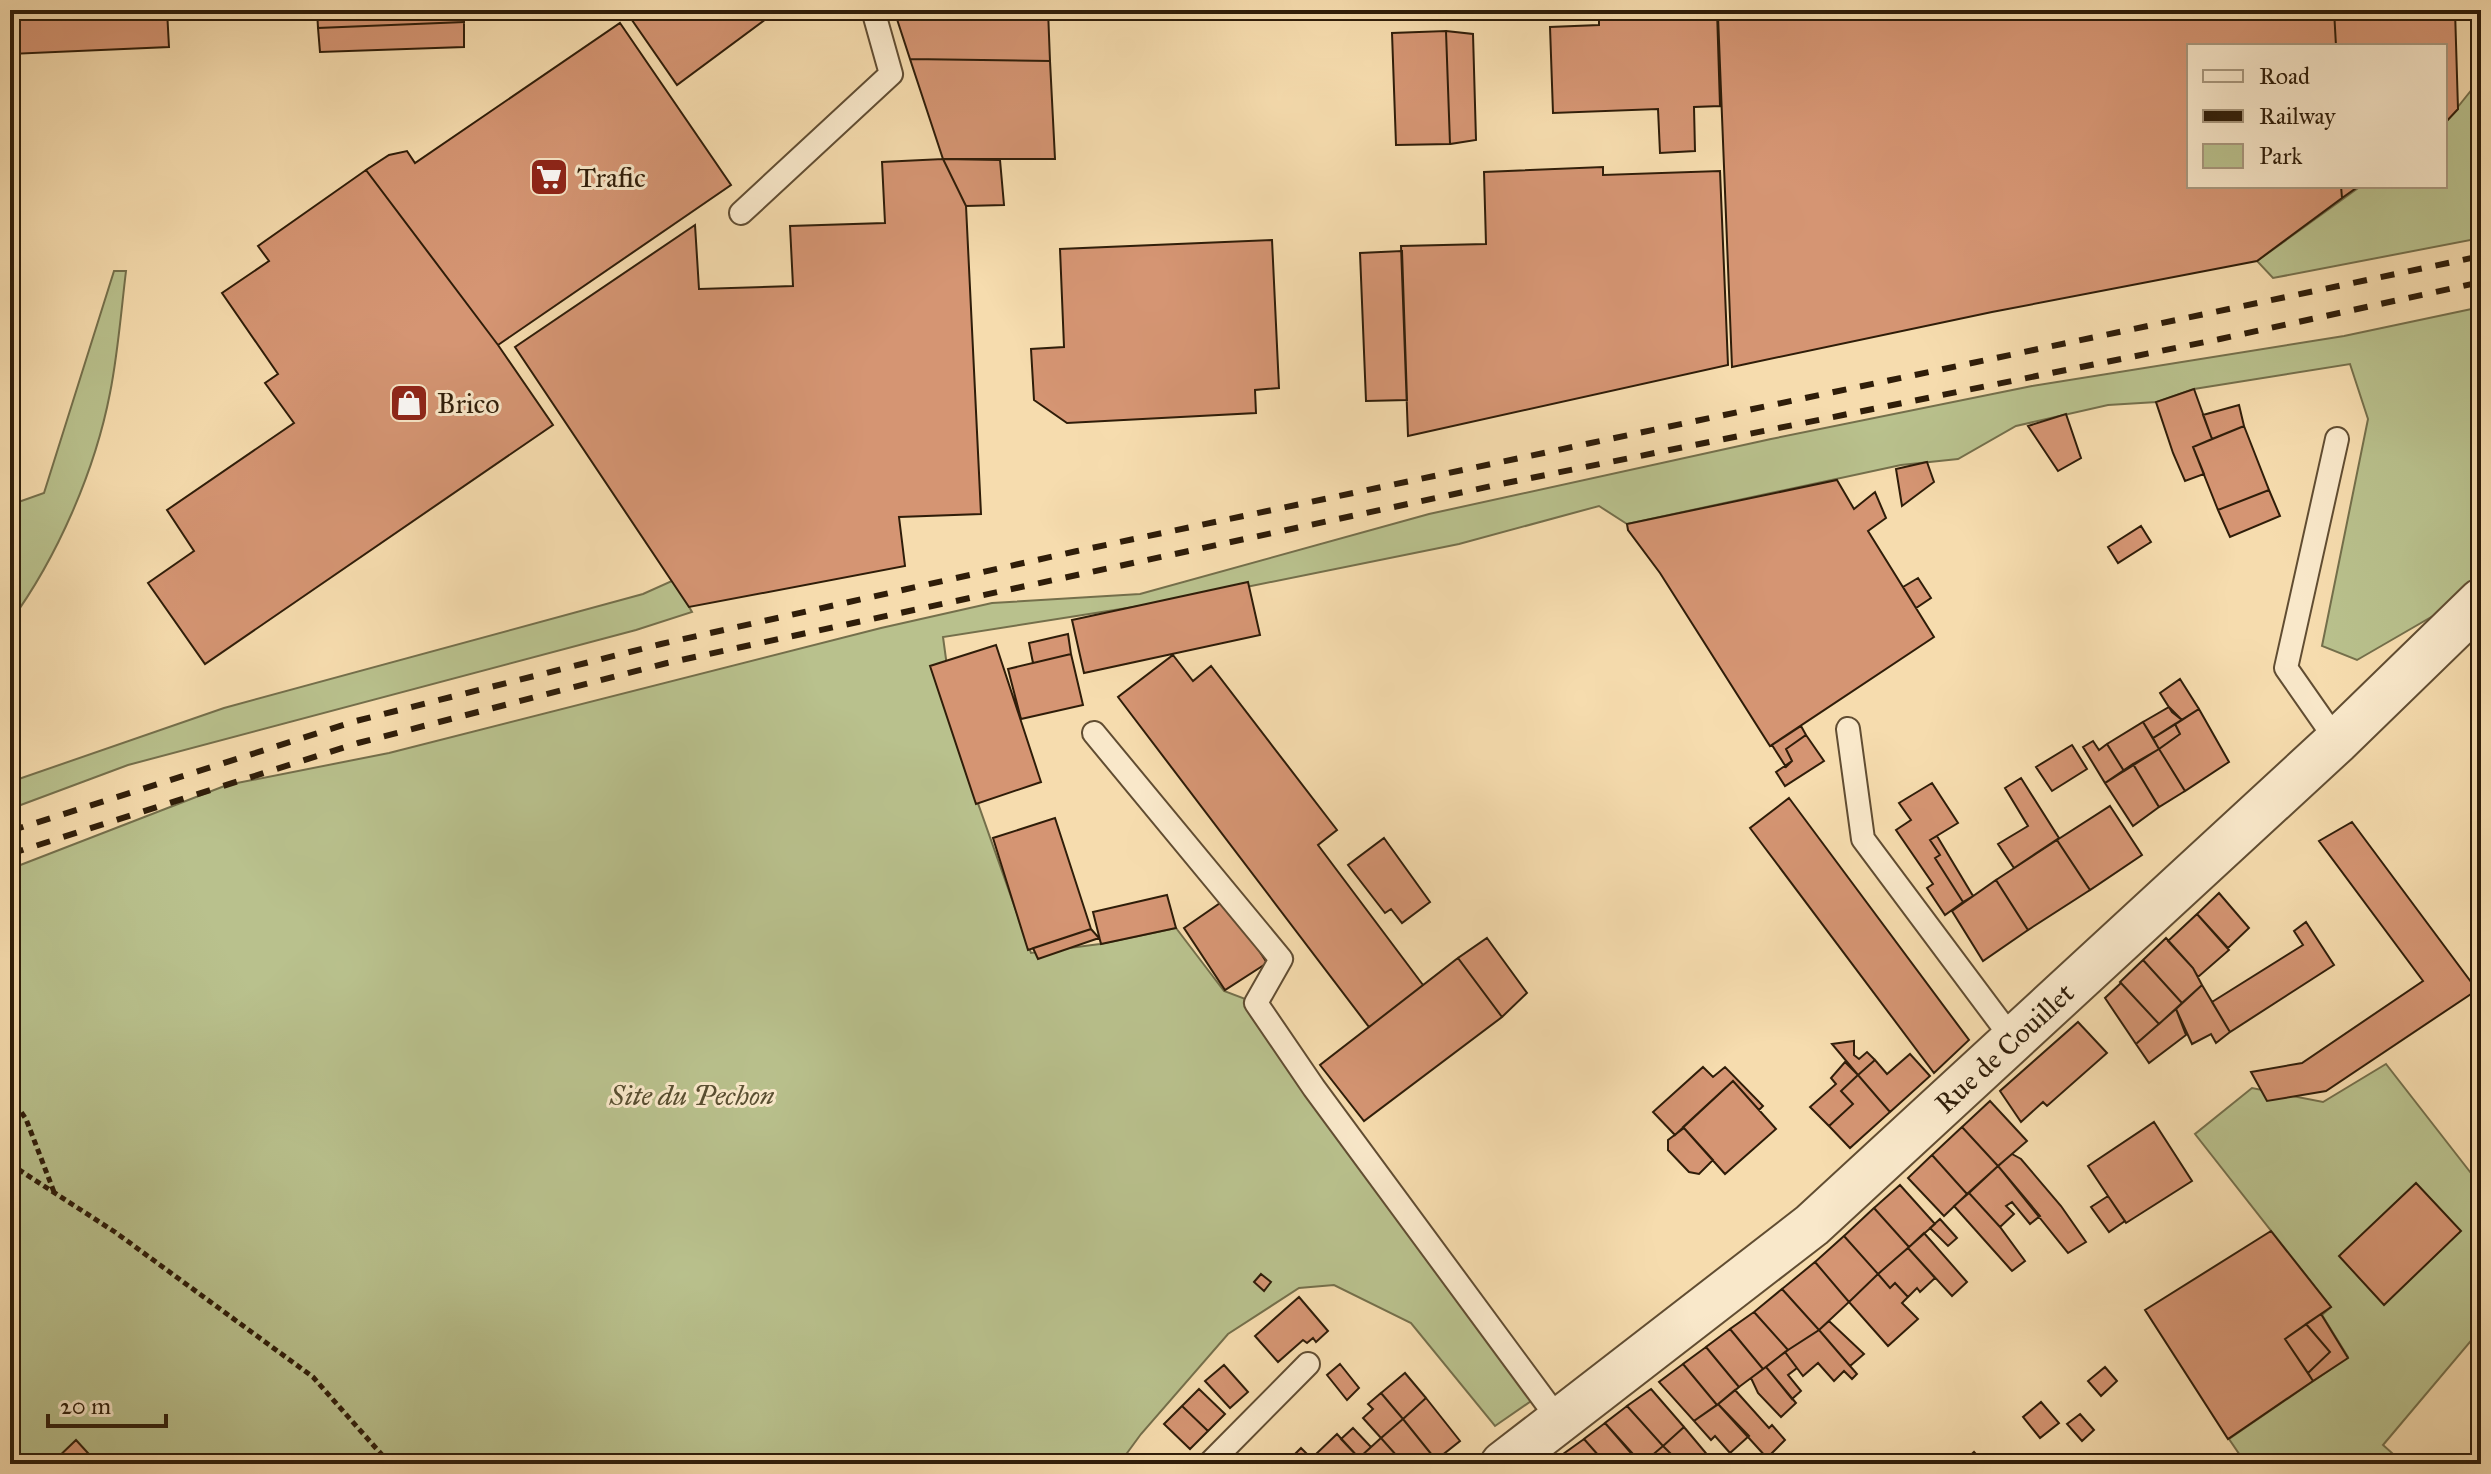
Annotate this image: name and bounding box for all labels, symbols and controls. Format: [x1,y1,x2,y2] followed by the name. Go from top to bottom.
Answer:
[2187,44,2447,188] legend
[2259,61,2310,91] text: Road
[2259,101,2336,131] text: Railway
[2259,141,2303,171] text: Park
[528,156,570,198] supermarket icon: Trafic
[577,160,646,195] place label: Trafic
[388,382,430,424] shop icon: Brico
[437,386,500,421] place label: Brico
[1927,975,2081,1121] street label: Rue de Couillet
[609,1078,775,1113] park label: Site du Pechon
[48,1378,166,1428] scale bar
[60,1391,111,1421] text: 20 m

